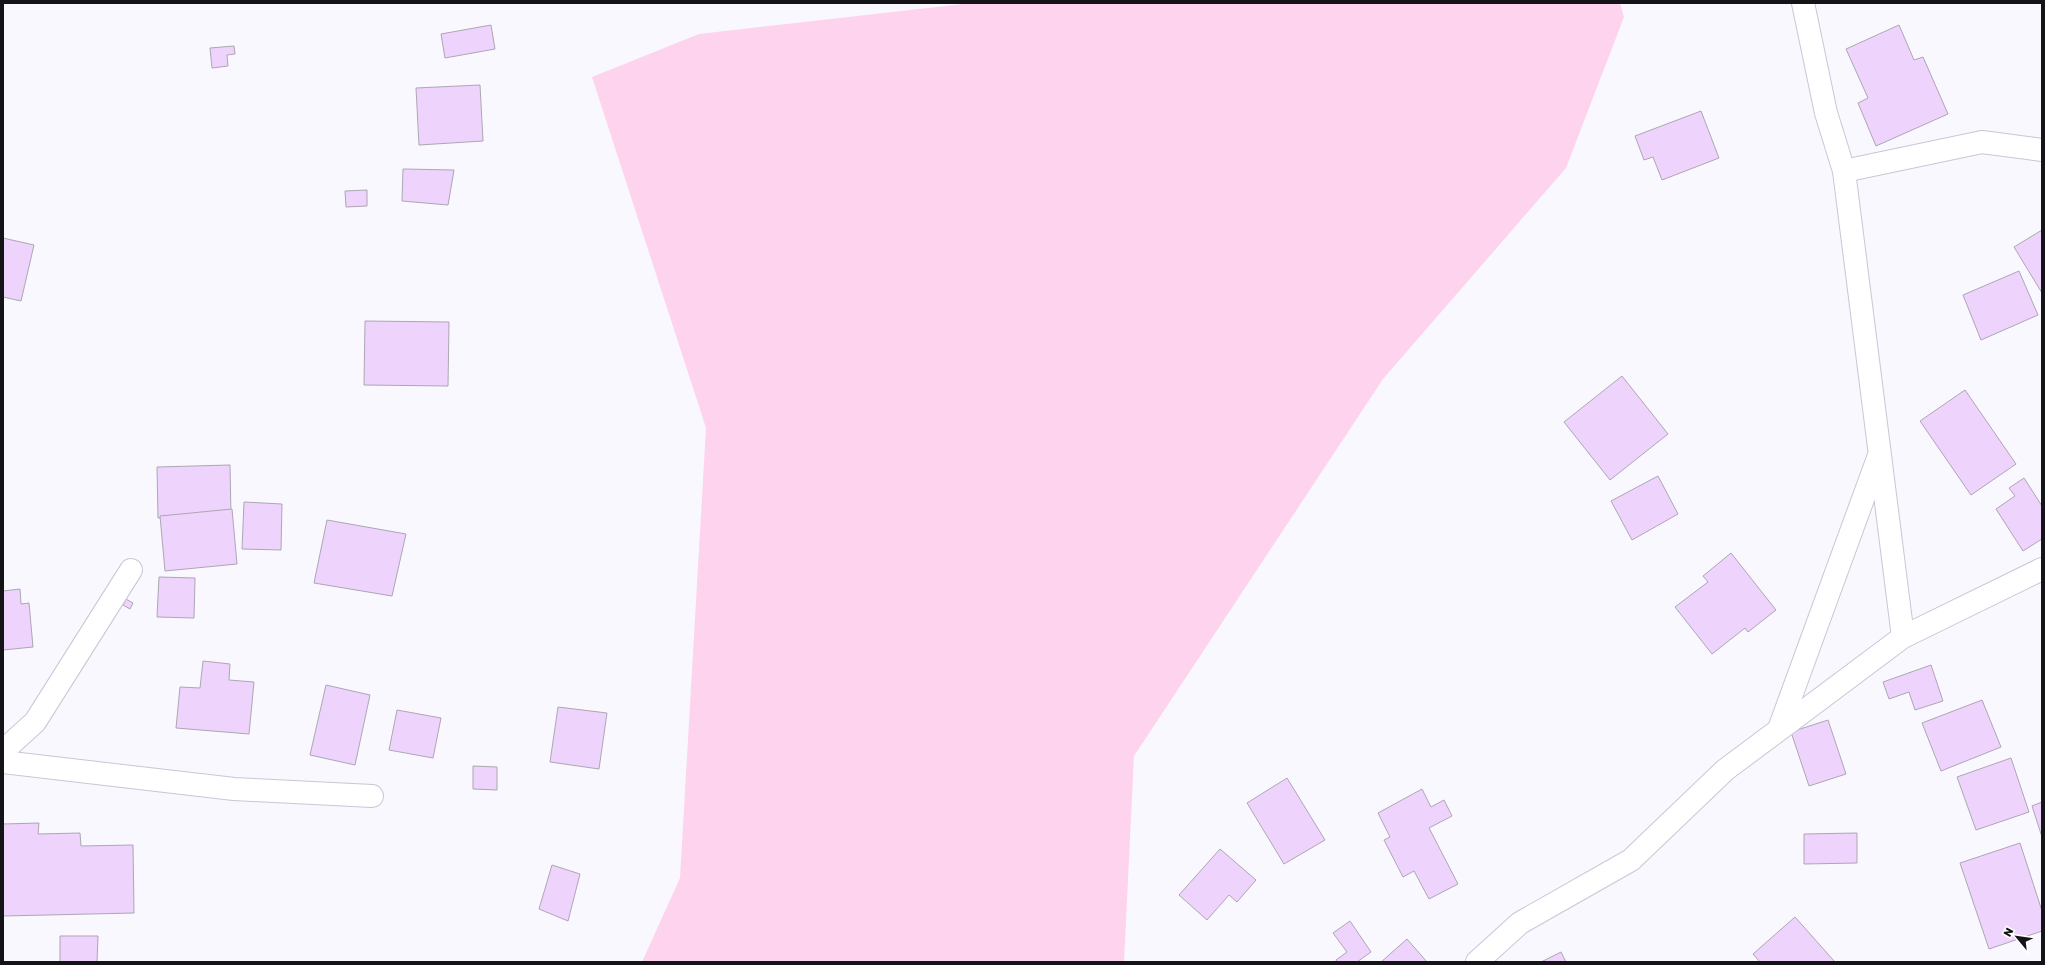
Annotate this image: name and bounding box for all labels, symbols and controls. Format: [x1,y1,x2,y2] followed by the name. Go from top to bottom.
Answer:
[1997,917,2037,957] north arrow
[2000,925,2016,939] text: N

